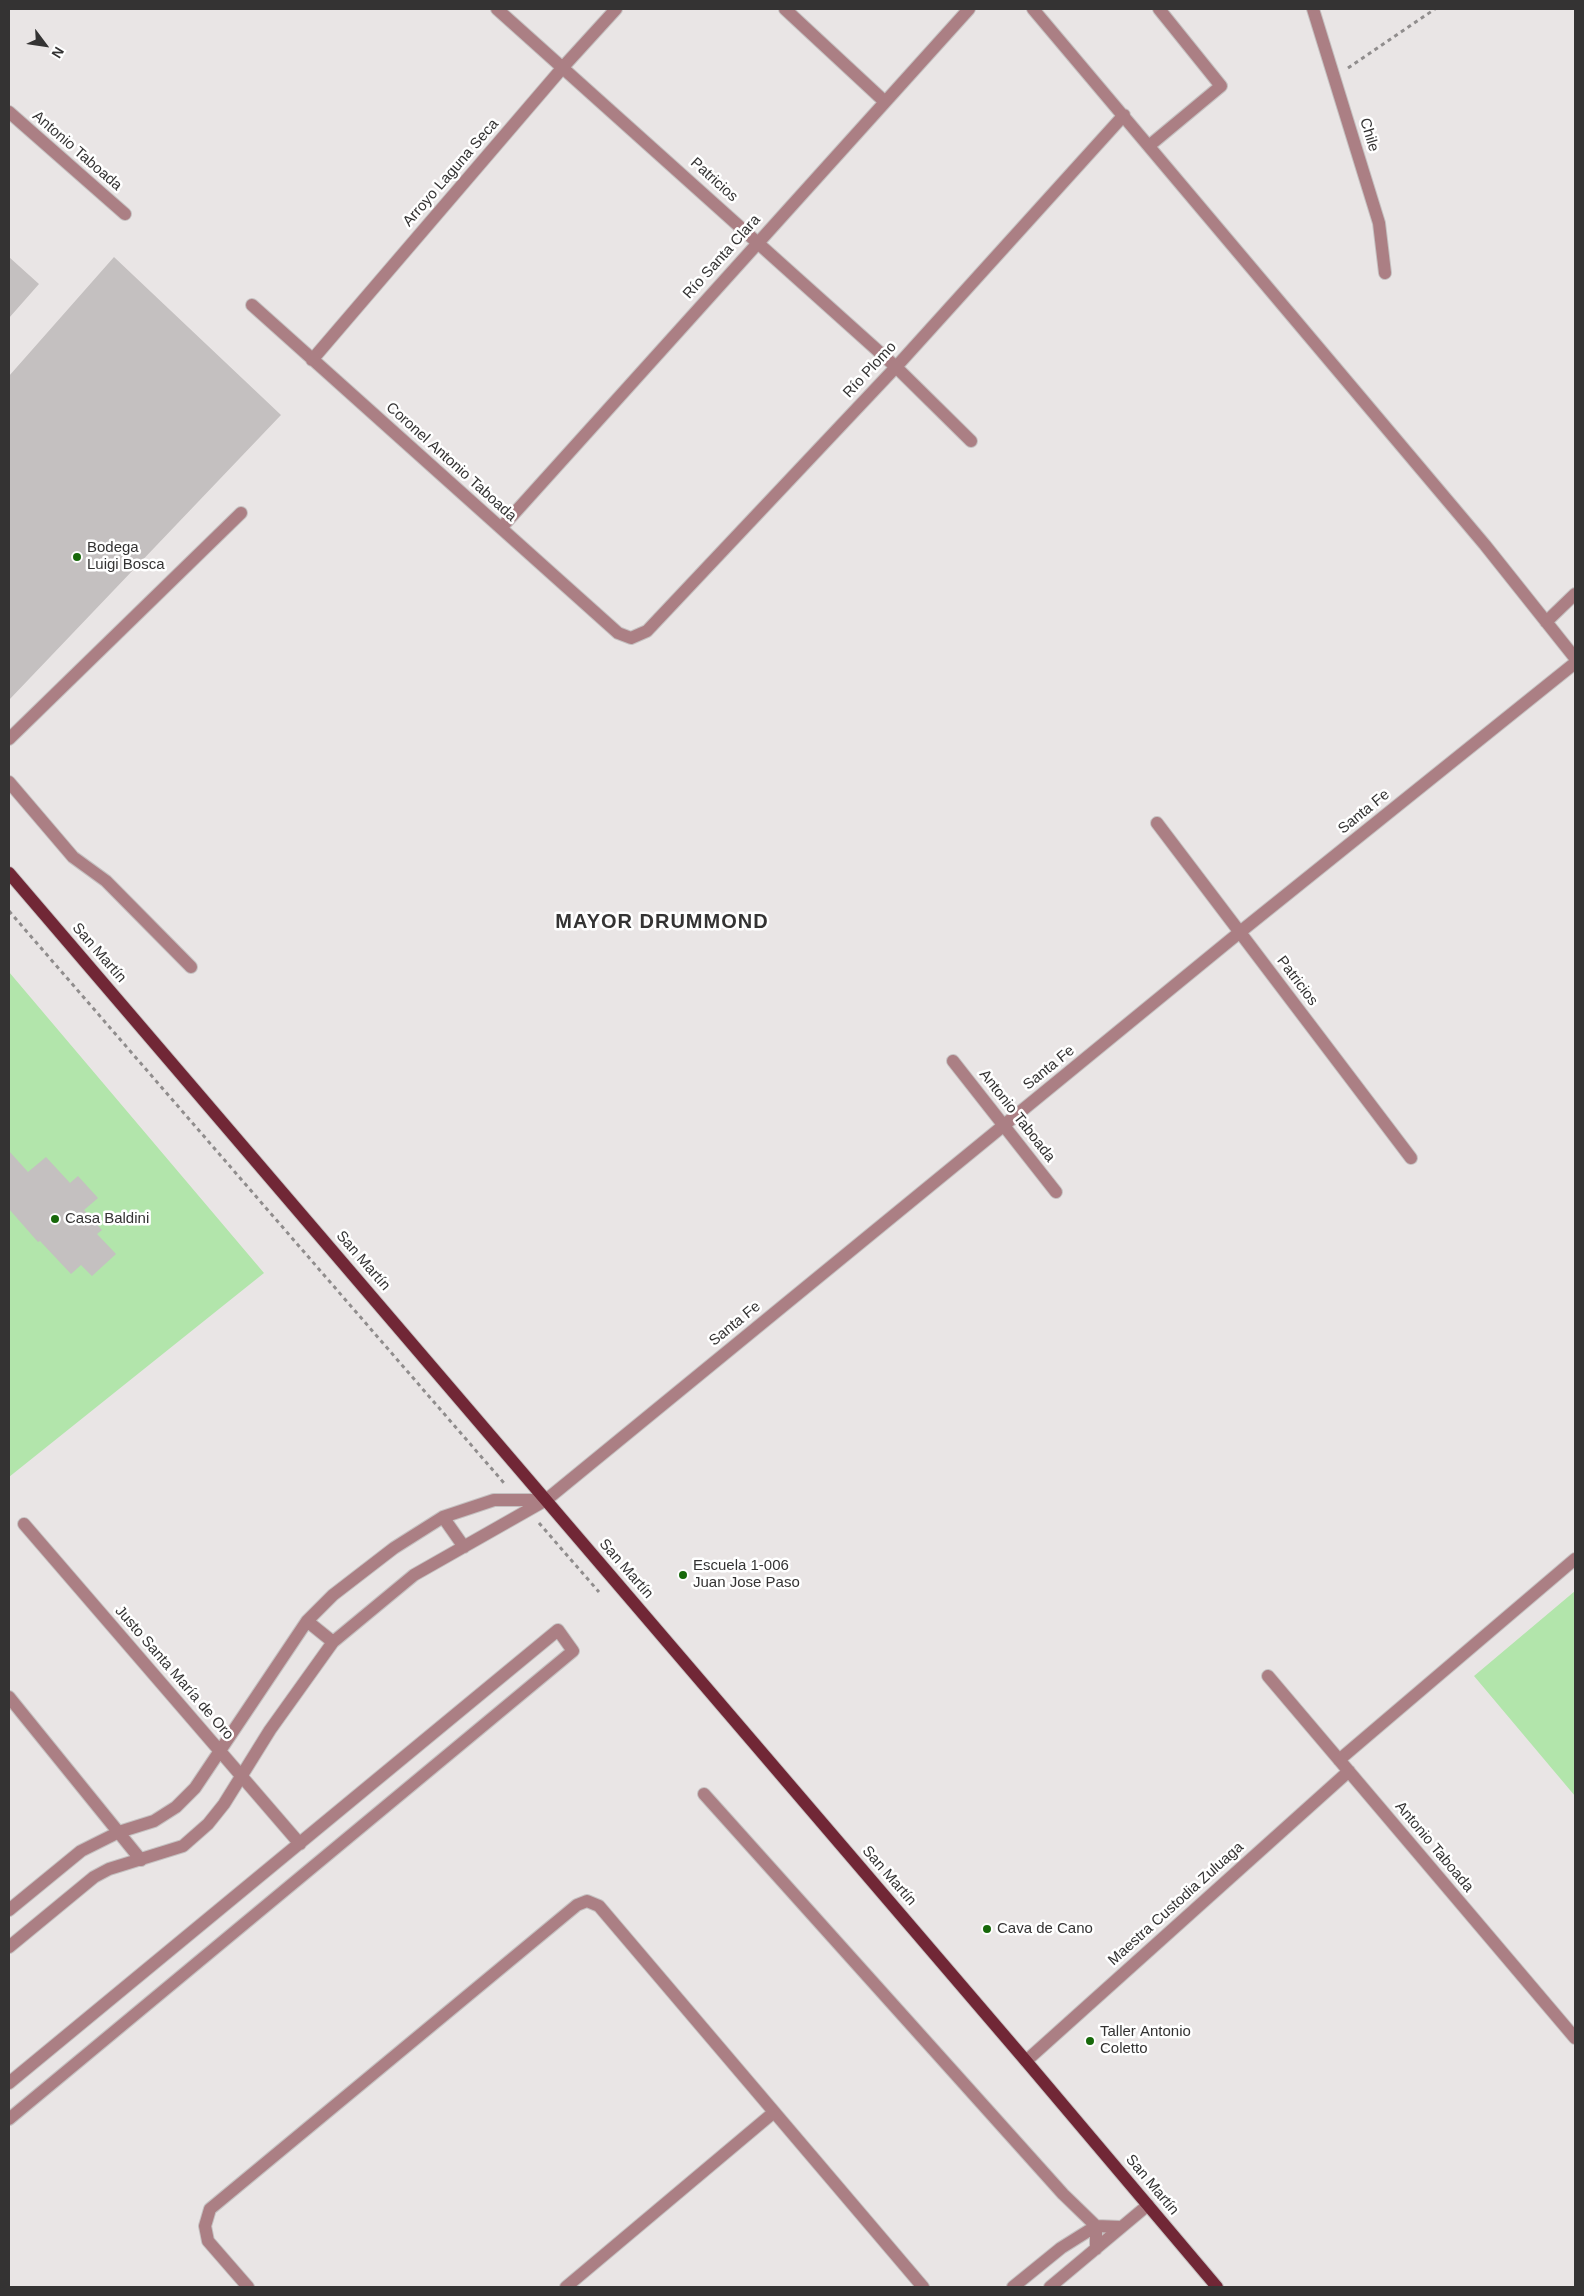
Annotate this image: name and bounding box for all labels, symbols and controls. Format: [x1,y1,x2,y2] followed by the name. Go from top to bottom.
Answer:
[20,20,70,70] north arrow
[48,44,67,61] text: N
[29,107,125,195] street label: Antonio Taboada
[399,115,503,231] street label: Arroyo Laguna Seca
[1355,116,1383,154] street label: Chile
[687,154,741,206] street label: Patricios
[680,211,764,303] street label: Río Santa Clara
[840,338,900,402] street label: Río Plomo
[382,399,520,525] street label: Coronel Antonio Taboada
[87,539,165,574] place label: Bodega Luigi Bosca
[71,551,83,563] marker: Bodega Luigi Bosca
[1335,786,1393,838] street label: Santa Fe
[554,910,770,934] district label: MAYOR DRUMMOND
[68,919,130,987] street label: San Martín
[1273,953,1321,1009] street label: Patricios
[1020,1042,1078,1094] street label: Santa Fe
[975,1066,1059,1166] street label: Antonio Taboada
[65,1210,149,1228] place label: Casa Baldini
[49,1213,61,1225] marker: Casa Baldini
[332,1227,394,1295] street label: San Martín
[706,1298,764,1350] street label: Santa Fe
[595,1535,657,1603] street label: San Martín
[693,1557,800,1592] place label: Escuela 1-006 Juan Jose Paso
[677,1569,689,1581] marker: Escuela 1-006 Juan Jose Paso
[111,1602,237,1744] street label: Justo Santa María de Oro
[1391,1798,1477,1896] street label: Antonio Taboada
[1105,1838,1247,1970] street label: Maestra Custodia Zuluaga
[858,1842,920,1910] street label: San Martín
[997,1920,1093,1938] place label: Cava de Cano
[981,1923,993,1935] marker: Cava de Cano
[1100,2023,1191,2058] place label: Taller Antonio Coletto
[1084,2035,1096,2047] marker: Taller Antonio Coletto
[1122,2151,1182,2219] street label: San Martín

